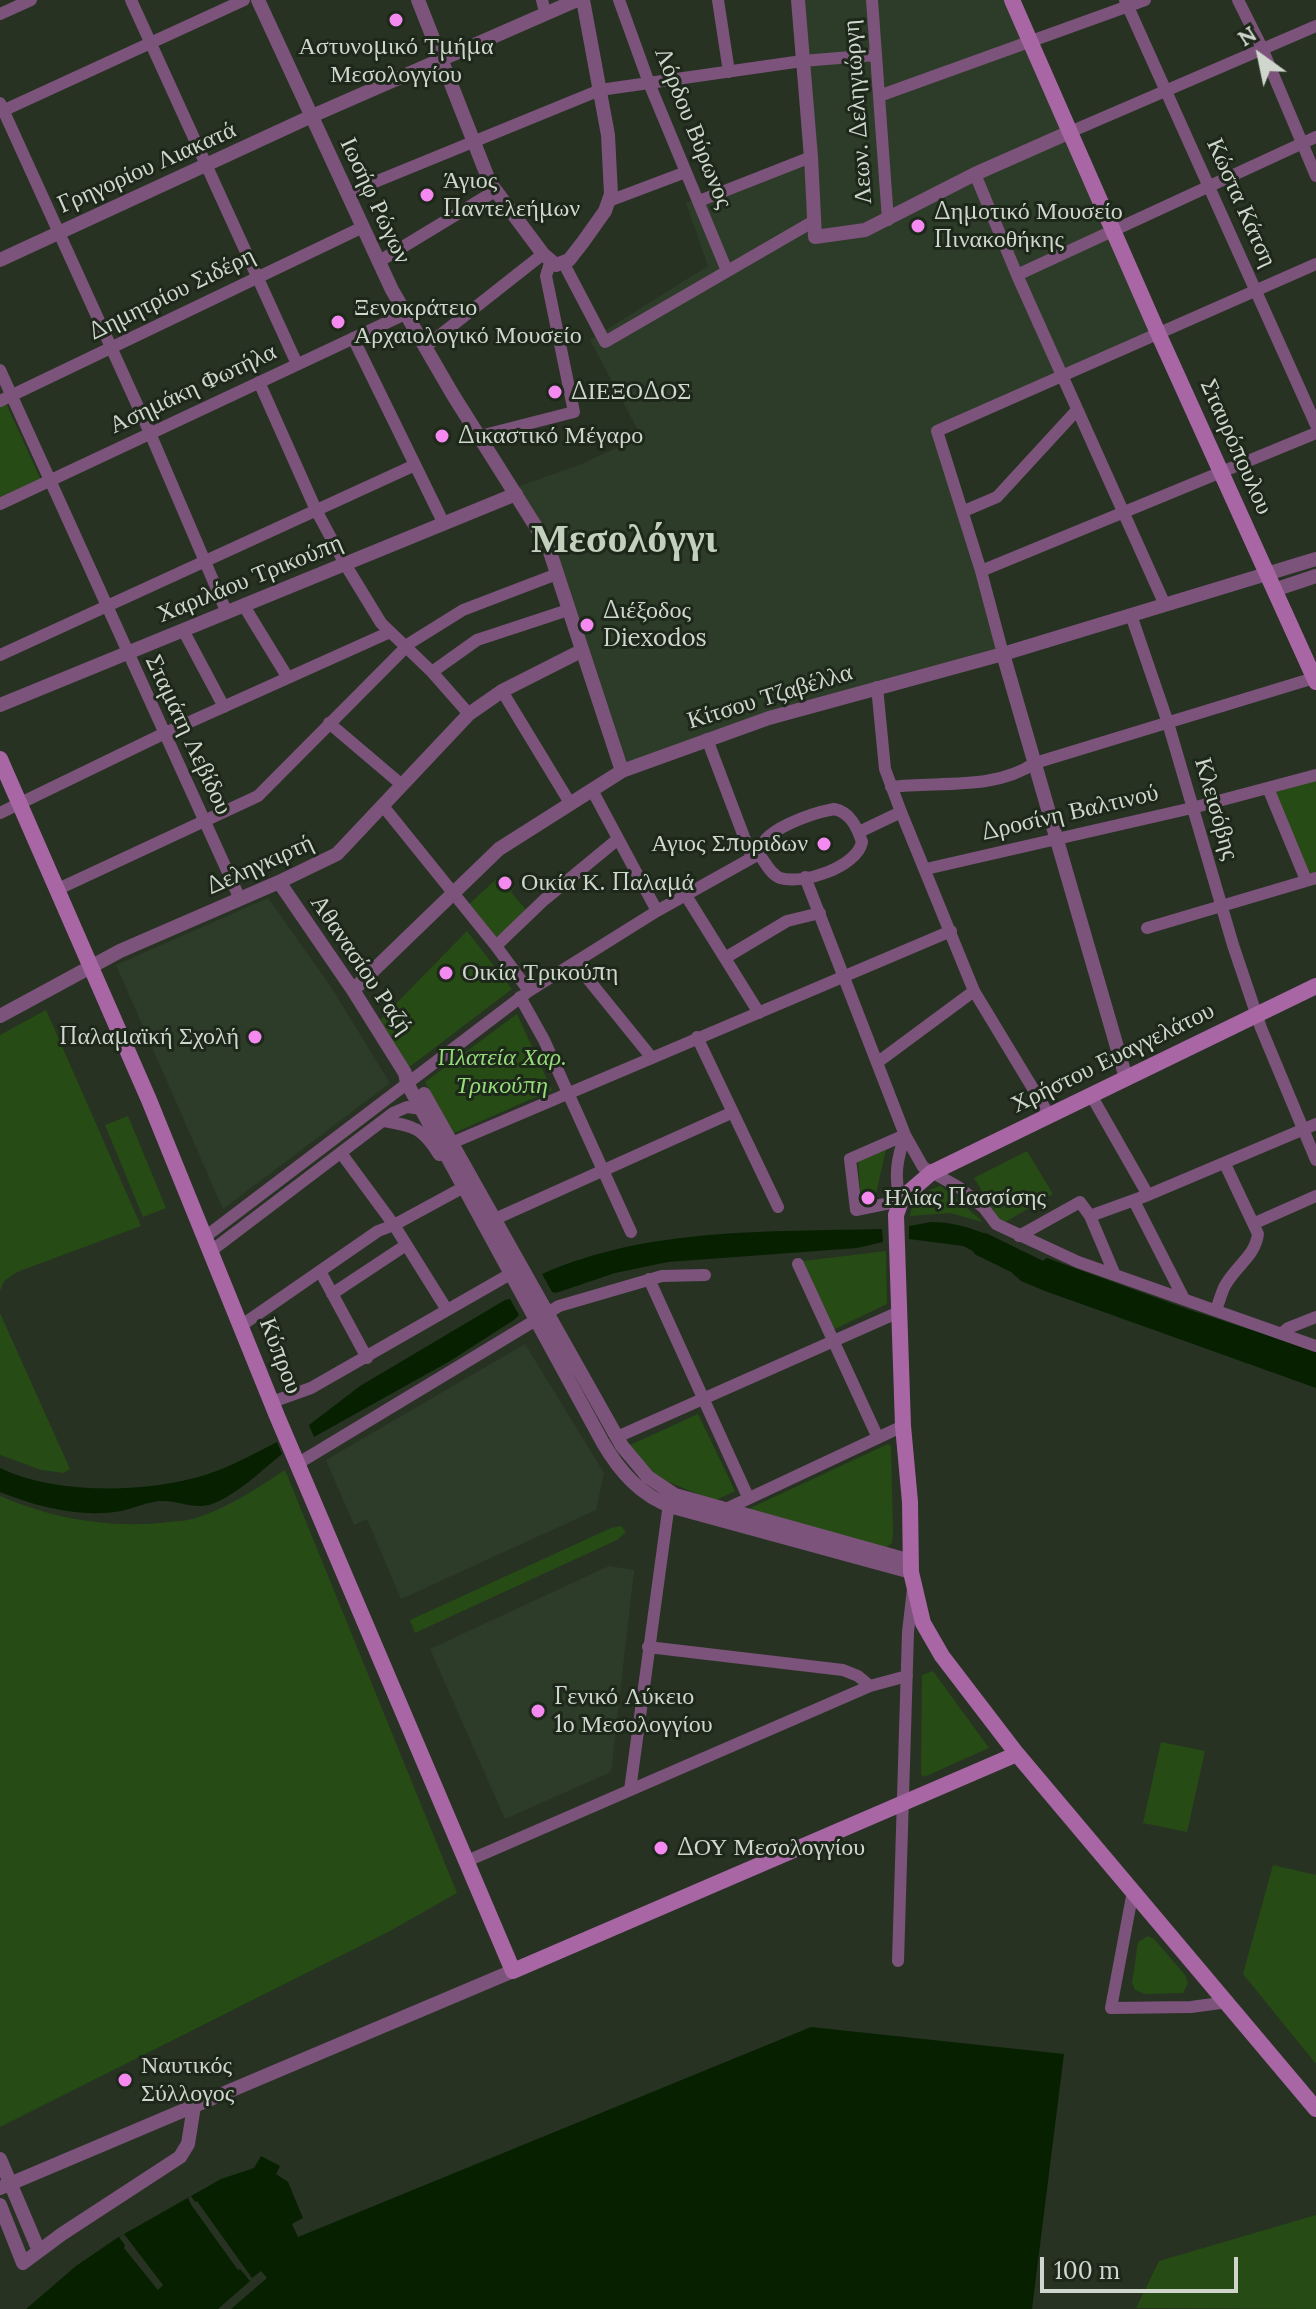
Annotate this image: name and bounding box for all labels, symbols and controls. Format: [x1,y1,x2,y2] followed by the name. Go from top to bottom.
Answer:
[387,11,405,29] marker: Αστυνομικό Τμήμα Μεσολογγίου
[1220,16,1300,96] north arrow
[837,19,879,205] street label: Λεων. Δεληγιώργη
[1232,20,1262,52] text: N
[299,33,493,89] place label: Αστυνομικό Τμήμα Μεσολογγίου
[648,43,738,213] street label: Λόρδου Βύρωνος
[53,116,241,220] street label: Γρηγορίου Λιακατά
[333,133,417,269] street label: Ιωσήφ Ρώγων
[1200,134,1282,272] street label: Κώστα Κάτση
[443,167,580,223] place label: Άγιος Παντελεήμων
[418,186,436,204] marker: Άγιος Παντελεήμων
[934,198,1123,254] place label: Δημοτικό Μουσείο Πινακοθήκης
[909,217,927,235] marker: Δημοτικό Μουσείο Πινακοθήκης
[84,241,260,347] street label: Δημητρίου Σιδέρη
[354,294,582,350] place label: Ξενοκράτειο Αρχαιολογικό Μουσείο
[329,313,347,331] marker: Ξενοκράτειο Αρχαιολογικό Μουσείο
[105,338,281,440] street label: Ασημάκη Φωτήλα
[1193,375,1279,519] street label: Σταυρόπουλου
[571,378,691,406] place label: ΔΙΕΞΟΔΟΣ
[546,383,564,401] marker: ΔΙΕΞΟΔΟΣ
[458,422,643,450] place label: Δικαστικό Μέγαρο
[433,427,451,445] marker: Δικαστικό Μέγαρο
[531,517,717,565] district label: Μεσολόγγι
[153,529,347,629] street label: Χαριλάου Τρικούπη
[603,597,707,653] place label: Διέξοδος Diexodos
[578,616,596,634] marker: Διέξοδος Diexodos
[138,651,238,819] street label: Σταμάτη Λεβίδου
[684,658,856,736] street label: Κίτσου Τζαβέλλα
[1188,755,1244,863] street label: Κλεισόβης
[979,779,1161,847] street label: Δροσίνη Βαλτινού
[202,829,318,901] street label: Δεληγκιρτή
[651,830,808,858] place label: Αγιος Σπυριδων
[815,835,833,853] marker: Αγιος Σπυριδων
[521,869,694,897] place label: Οικία Κ. Παλαμά
[496,874,514,892] marker: Οικία Κ. Παλαμά
[304,890,418,1040] street label: Αθανασίου Ραζή
[462,959,618,987] place label: Οικία Τρικούπη
[437,964,455,982] marker: Οικία Τρικούπη
[1007,996,1219,1120] street label: Χρήστου Ευαγγελάτου
[59,1023,239,1051] place label: Παλαμαϊκή Σχολή
[246,1028,264,1046] marker: Παλαμαϊκή Σχολή
[437,1044,567,1100] park label: Πλατεία Χαρ. Τρικούπη
[884,1184,1046,1212] place label: Ηλίας Πασσίσης
[859,1189,877,1207] marker: Ηλίας Πασσίσης
[252,1314,308,1398] street label: Κύπρου
[554,1683,713,1739] place label: Γενικό Λύκειο 1ο Μεσολογγίου
[529,1702,547,1720] marker: Γενικό Λύκειο 1ο Μεσολογγίου
[677,1834,865,1862] place label: ΔΟΥ Μεσολογγίου
[652,1839,670,1857] marker: ΔΟΥ Μεσολογγίου
[141,2052,234,2108] place label: Ναυτικός Σύλλογος
[116,2071,134,2089] marker: Ναυτικός Σύλλογος
[1044,2241,1242,2291] scale bar
[1054,2255,1120,2286] text: 100 m

